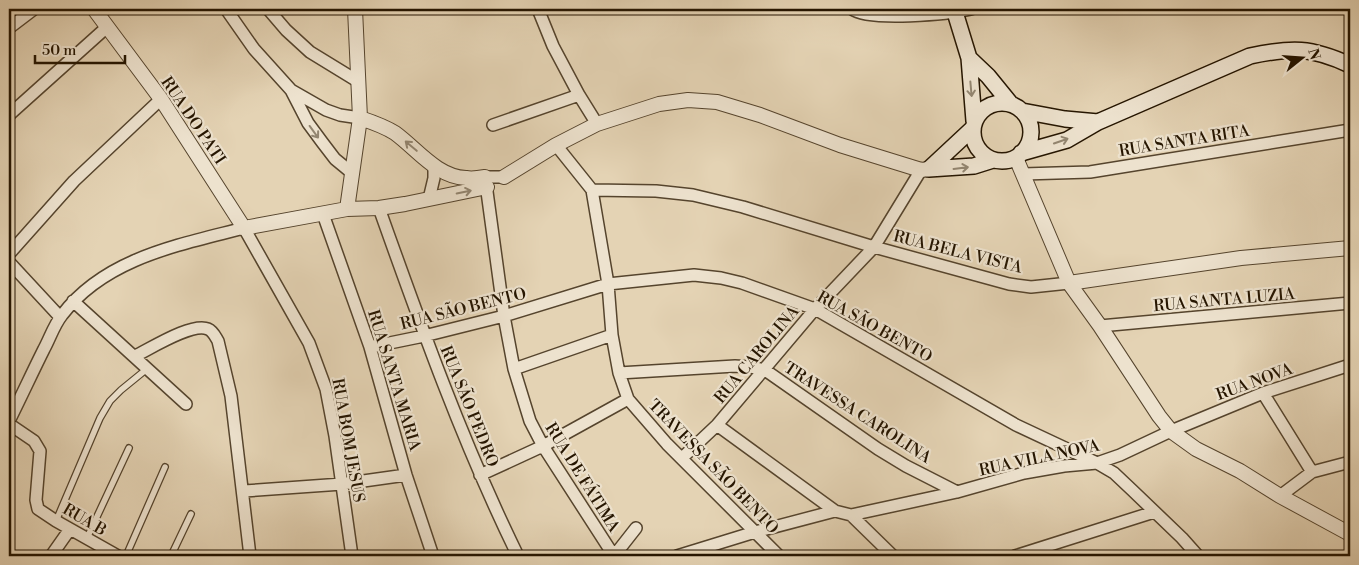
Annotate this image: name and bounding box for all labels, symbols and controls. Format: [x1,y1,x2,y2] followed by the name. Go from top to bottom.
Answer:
[35,32,125,64] scale bar
[1276,32,1326,82] north arrow
[42,41,76,60] text: 50 m
[1303,47,1324,62] text: N
[156,73,230,168] street label: RUA DO PATI
[967,81,976,97] one-way arrow
[1117,121,1252,161] street label: RUA SANTA RITA
[309,125,319,139] one-way arrow
[1053,136,1068,145] one-way arrow
[405,141,418,152] one-way arrow
[953,163,969,173] one-way arrow
[456,187,472,196] one-way arrow
[891,226,1025,278] street label: RUA BELA VISTA
[397,281,528,334] street label: RUA SÃO BENTO
[813,284,937,367] street label: RUA SÃO BENTO
[1152,284,1297,316] street label: RUA SANTA LUZIA
[710,301,804,408] street label: RUA CAROLINA
[363,307,425,454] street label: RUA SANTA MARIA
[436,342,505,470] street label: RUA SÃO PEDRO
[780,358,936,469] street label: TRAVESSA CAROLINA
[1213,359,1296,405] street label: RUA NOVA
[327,377,369,504] street label: RUA BOM JESUS
[644,393,785,538] street label: TRAVESSA SÃO BENTO
[541,418,626,537] street label: RUA DE FÁTIMA
[977,435,1102,481] street label: RUA VILA NOVA
[59,499,110,540] street label: RUA B

